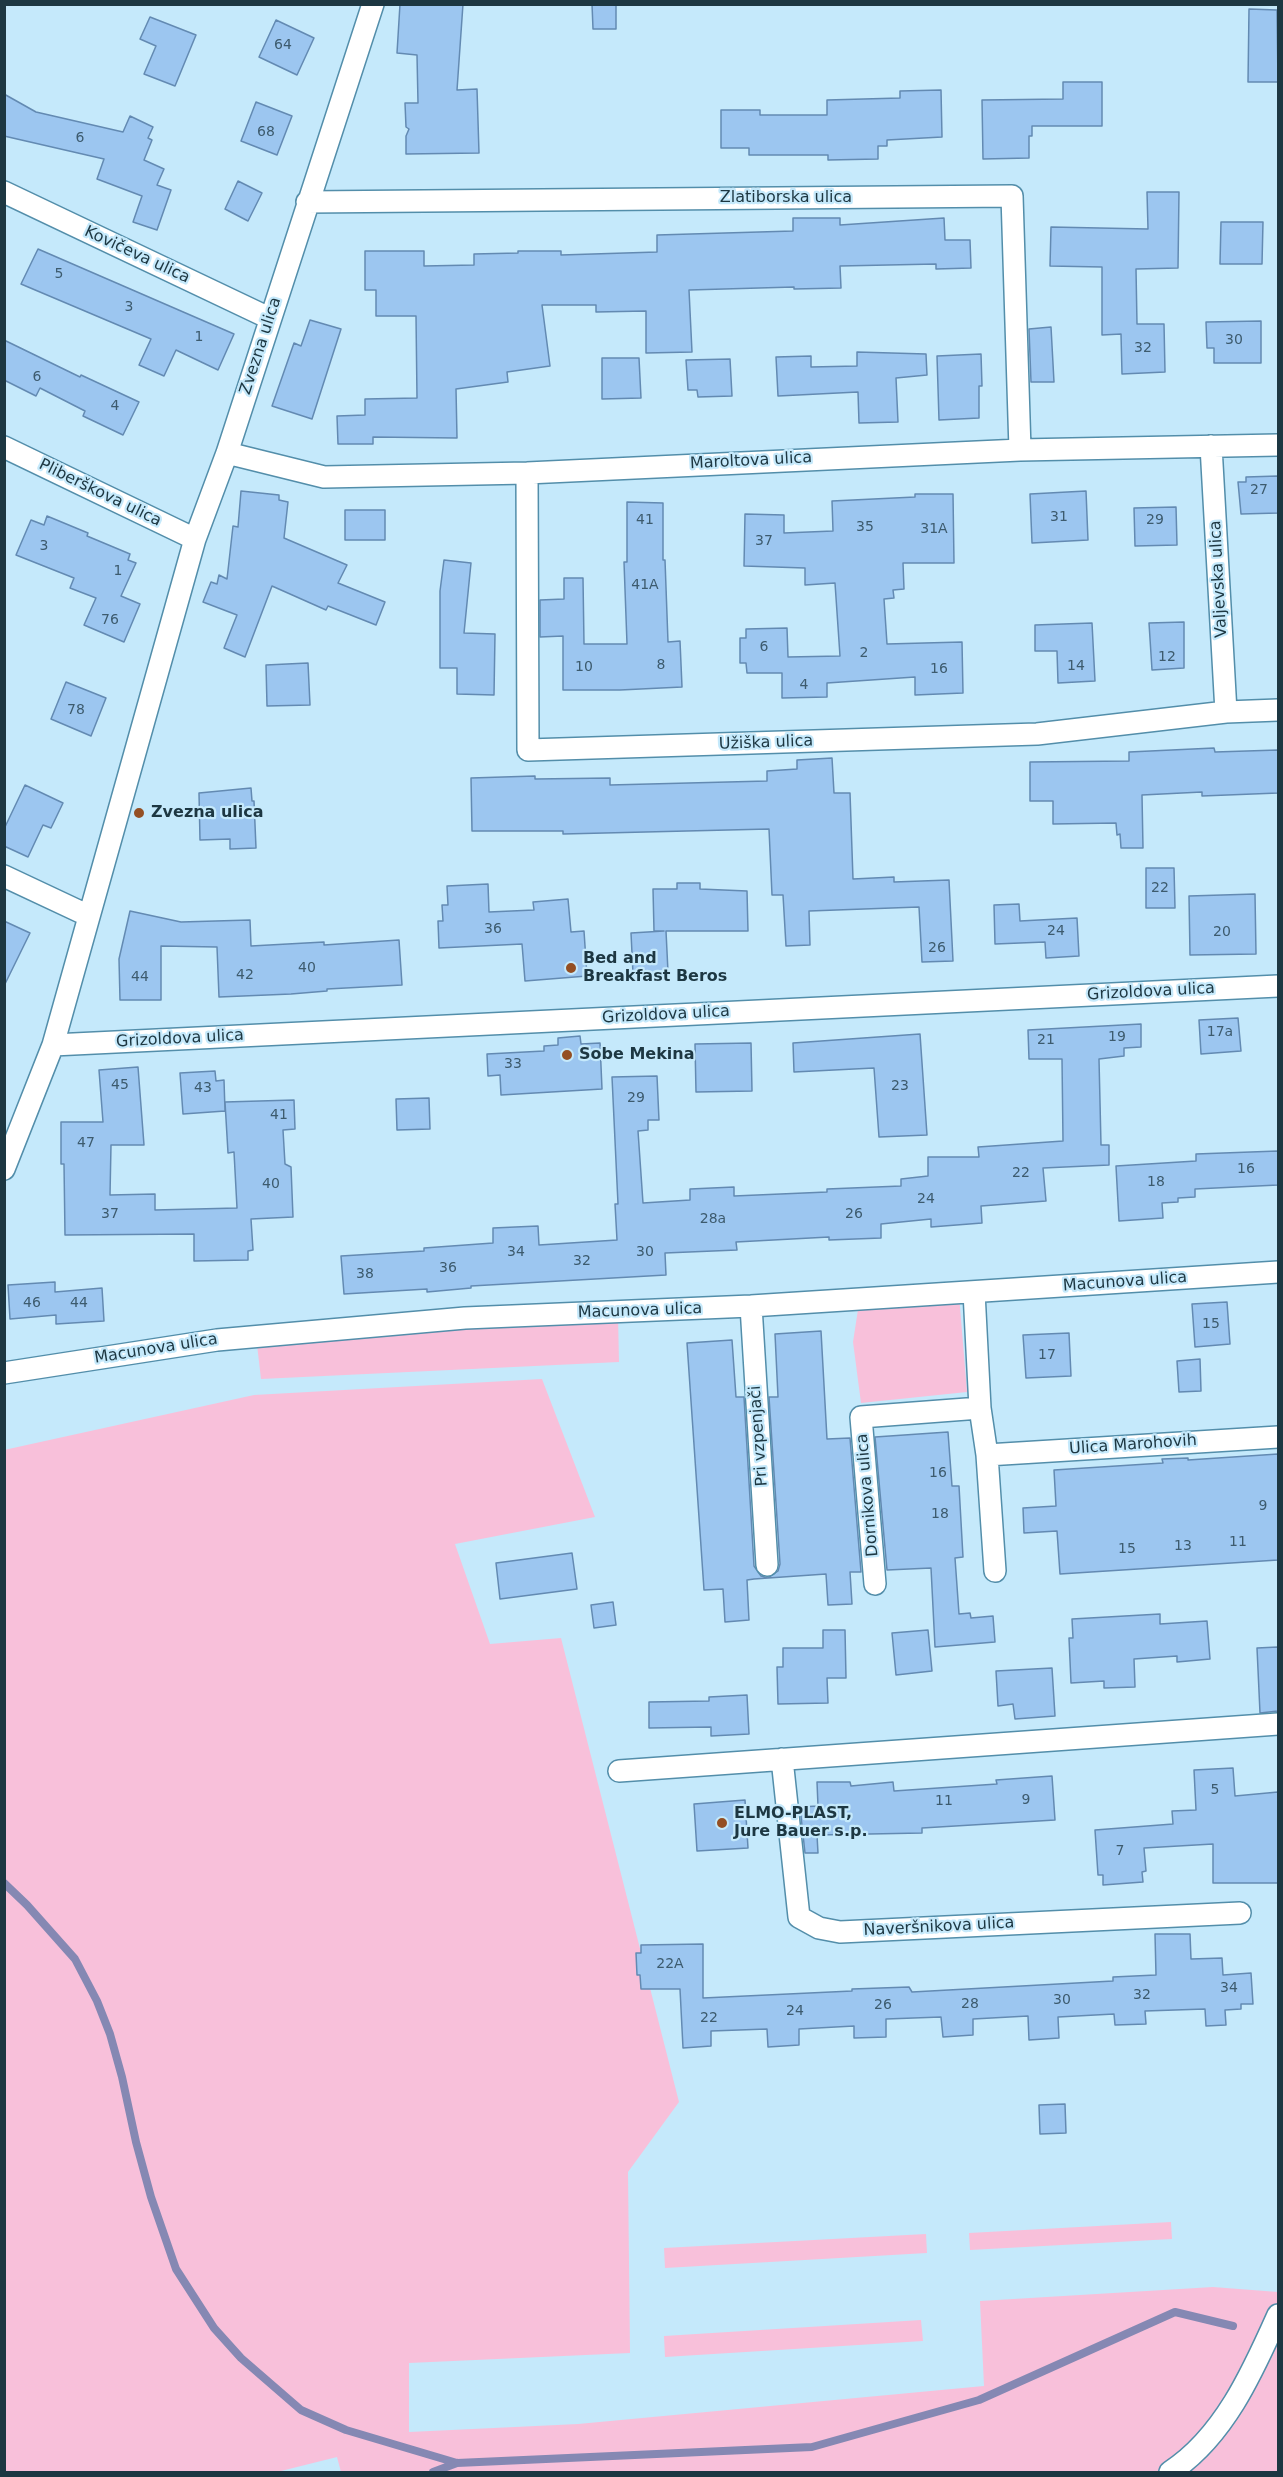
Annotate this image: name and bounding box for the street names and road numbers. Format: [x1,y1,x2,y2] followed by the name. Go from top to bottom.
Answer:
[720,188,852,208] street label: Zlatiborska ulica
[81,222,193,288] street label: Kovičeva ulica
[236,295,286,397] street label: Zvezna ulica
[690,448,812,474] street label: Maroltova ulica
[36,455,164,531] street label: Pliberškova ulica
[1206,520,1232,638] street label: Valjevska ulica
[718,732,814,754] street label: Užiška ulica
[1087,979,1215,1005] street label: Grizoldova ulica
[602,1002,730,1028] street label: Grizoldova ulica
[116,1026,244,1052] street label: Grizoldova ulica
[1062,1268,1188,1296] street label: Macunova ulica
[577,1299,703,1323] street label: Macunova ulica
[93,1330,219,1368] street label: Macunova ulica
[746,1385,772,1487] street label: Pri vzpenjači
[1069,1431,1197,1459] street label: Ulica Marohovih
[853,1433,883,1557] street label: Dornikova ulica
[863,1913,1015,1941] street label: Naveršnikova ulica

